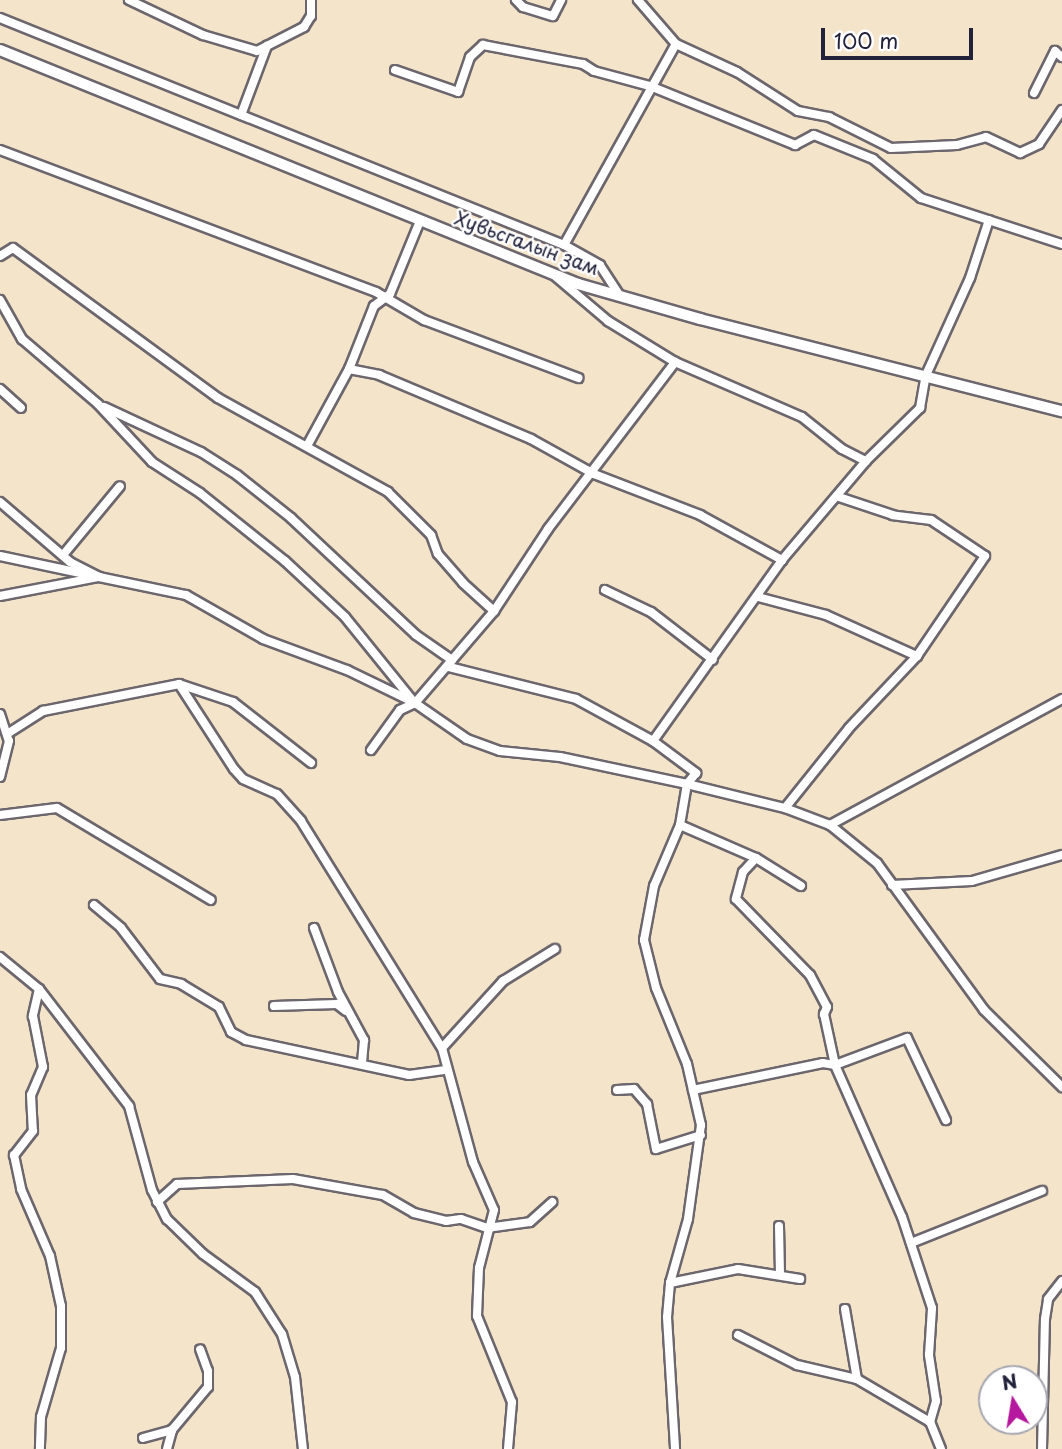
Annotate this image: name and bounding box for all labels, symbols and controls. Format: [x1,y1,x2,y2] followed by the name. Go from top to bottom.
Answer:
[824,14,976,58] scale bar
[834,24,898,56] text: 100 m
[452,206,602,280] street label: Хувьсгалын зам
[978,1365,1048,1435] north arrow
[999,1366,1019,1397] text: N

